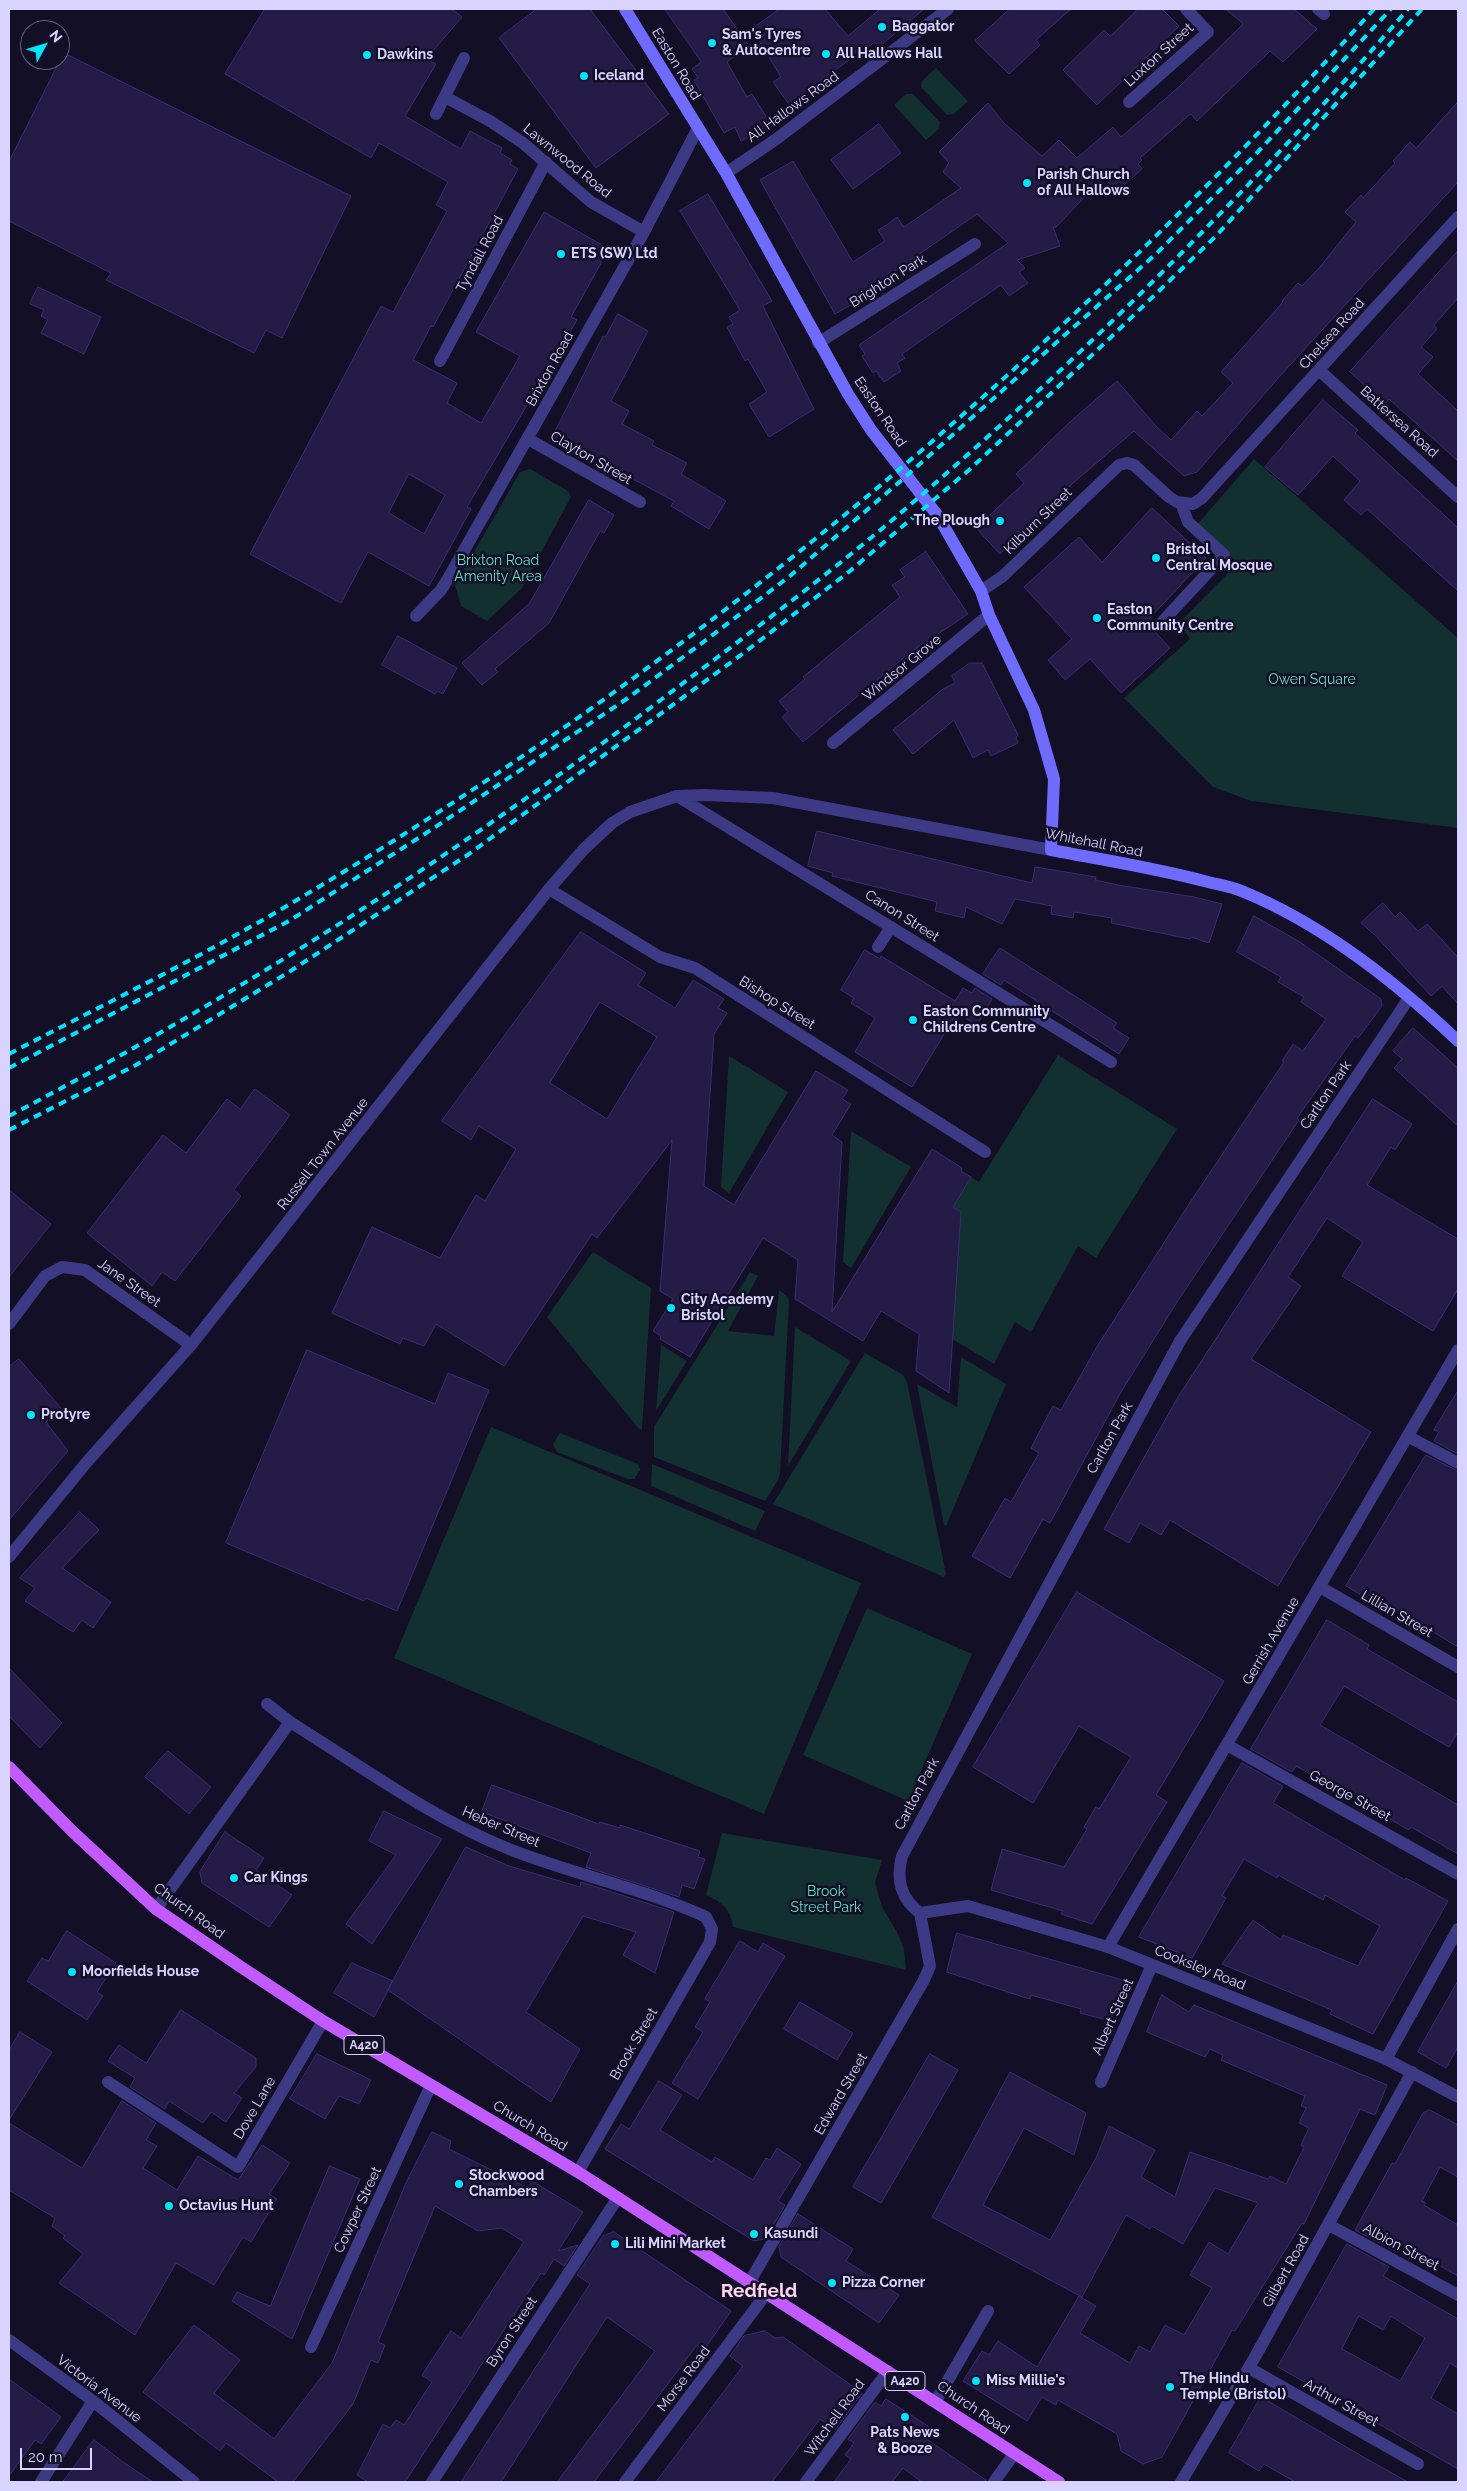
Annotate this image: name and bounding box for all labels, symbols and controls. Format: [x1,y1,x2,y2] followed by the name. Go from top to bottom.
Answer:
[892,19,954,35] place label: Baggator
[20,20,70,70] north arrow
[1121,20,1197,90] street label: Luxton Street
[876,21,888,33] marker: Baggator
[648,25,704,103] street label: Easton Road
[46,27,65,45] text: N
[722,27,811,59] place label: Sam's Tyres & Autocentre
[706,37,718,49] marker: Sam's Tyres & Autocentre
[836,46,942,62] place label: All Hallows Hall
[377,47,433,63] place label: Dawkins
[820,48,832,60] marker: All Hallows Hall
[361,49,373,61] marker: Dawkins
[594,68,644,84] place label: Iceland
[744,68,842,146] street label: All Hallows Road
[578,70,590,82] marker: Iceland
[520,120,614,202] street label: Lawnwood Road
[1037,167,1130,200] place label: Parish Church of All Hallows
[1021,177,1033,189] marker: Parish Church of All Hallows
[453,213,507,295] street label: Tyndall Road
[571,246,658,262] place label: ETS (SW) Ltd
[555,248,567,260] marker: ETS (SW) Ltd
[847,251,929,311] street label: Brighton Park
[1296,295,1368,373] street label: Chelsea Road
[523,329,577,409] street label: Brixton Road
[850,374,910,450] street label: Easton Road
[1357,383,1441,461] street label: Battersea Road
[547,428,635,488] street label: Clayton Street
[1000,484,1076,558] street label: Kilburn Street
[914,513,990,529] place label: The Plough
[994,515,1006,527] marker: The Plough
[1166,542,1272,574] place label: Bristol Central Mosque
[1150,552,1162,564] marker: Bristol Central Mosque
[454,553,542,586] park label: Brixton Road Amenity Area
[1107,602,1234,634] place label: Easton Community Centre
[1091,612,1103,624] marker: Easton Community Centre
[859,631,945,705] street label: Windsor Grove
[1268,672,1356,688] park label: Owen Square
[1044,825,1144,861] street label: Whitehall Road
[862,887,942,945] street label: Canon Street
[736,973,818,1033] street label: Bishop Street
[923,1004,1050,1036] place label: Easton Community Childrens Centre
[907,1014,919,1026] marker: Easton Community Childrens Centre
[1297,1057,1355,1133] street label: Carlton Park
[274,1095,372,1213] street label: Russell Town Avenue
[94,1255,164,1311] street label: Jane Street
[681,1292,774,1324] place label: City Academy Bristol
[665,1302,677,1314] marker: City Academy Bristol
[1083,1399,1137,1477] street label: Carlton Park
[41,1407,90,1423] place label: Protyre
[25,1409,37,1421] marker: Protyre
[1358,1587,1436,1641] street label: Lillian Street
[1239,1594,1303,1688] street label: Gerrish Avenue
[891,1755,943,1833] street label: Carlton Park
[1306,1767,1394,1825] street label: George Street
[460,1803,542,1851] street label: Heber Street
[244,1870,308,1886] place label: Car Kings
[228,1872,240,1884] marker: Car Kings
[150,1880,228,1942] street label: Church Road
[791,1884,861,1916] park label: Brook Street Park
[1152,1942,1248,1994] street label: Cooksley Road
[82,1964,199,1980] place label: Moorfields House
[66,1966,78,1978] marker: Moorfields House
[1089,1976,1137,2058] street label: Albert Street
[607,2005,661,2083] street label: Brook Street
[344,2036,384,2054] road number: A420
[811,2050,871,2138] street label: Edward Street
[230,2074,280,2142] street label: Dove Lane
[490,2097,570,2155] street label: Church Road
[331,2164,385,2256] street label: Cowper Street
[469,2168,544,2200] place label: Stockwood Chambers
[453,2178,465,2190] marker: Stockwood Chambers
[179,2198,274,2214] place label: Octavius Hunt
[163,2200,175,2212] marker: Octavius Hunt
[1360,2220,1442,2274] street label: Albion Street
[764,2226,818,2242] place label: Kasundi
[748,2228,760,2240] marker: Kasundi
[1259,2232,1313,2310] street label: Gilbert Road
[625,2236,726,2252] place label: Lili Mini Market
[609,2238,621,2250] marker: Lili Mini Market
[842,2275,925,2291] place label: Pizza Corner
[826,2277,838,2289] marker: Pizza Corner
[721,2280,797,2302] district label: Redfield
[483,2294,541,2370] street label: Byron Street
[654,2343,714,2415] street label: Morse Road
[53,2352,145,2426] street label: Victoria Avenue
[1180,2371,1286,2404] place label: The Hindu Temple (Bristol)
[885,2372,925,2390] road number: A420
[986,2373,1065,2389] place label: Miss Millie's
[970,2375,982,2387] marker: Miss Millie's
[801,2376,869,2460] street label: Witchell Road
[1301,2376,1381,2430] street label: Arthur Street
[934,2378,1012,2438] street label: Church Road
[1164,2381,1176,2393] marker: The Hindu Temple (Bristol)
[899,2411,911,2423] marker: Pats News & Booze
[870,2425,940,2458] place label: Pats News & Booze
[22,2438,95,2470] scale bar
[28,2448,63,2466] text: 20 m

